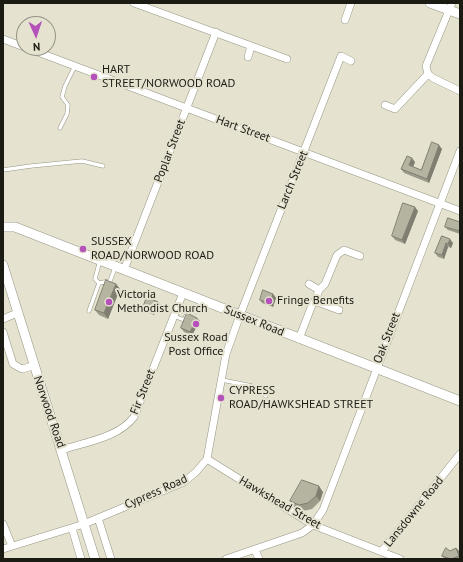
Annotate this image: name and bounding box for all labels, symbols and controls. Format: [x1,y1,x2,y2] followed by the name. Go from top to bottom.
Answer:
[16,16,56,56] north arrow
[33,40,41,54] text: N
[102,63,235,91] place label: HART STREET/NORWOOD ROAD
[89,72,99,82] marker: HART STREET/NORWOOD ROAD
[214,113,272,145] street label: Hart Street
[151,117,189,185] street label: Poplar Street
[275,149,311,211] street label: Larch Street
[91,235,214,263] place label: SUSSEX ROAD/NORWOOD ROAD
[78,244,88,254] marker: SUSSEX ROAD/NORWOOD ROAD
[117,288,208,316] place label: Victoria Methodist Church
[277,294,354,308] place label: Fringe Benefits
[264,296,274,306] marker: Fringe Benefits
[104,297,114,307] marker: Victoria Methodist Church
[222,302,286,340] street label: Sussex Road
[371,310,403,366] street label: Oak Street
[191,319,201,329] marker: Sussex Road Post Office
[164,331,228,359] place label: Sussex Road Post Office
[127,367,159,417] street label: Fir Street
[30,374,68,450] street label: Norwood Road
[229,384,373,412] place label: CYPRESS ROAD/HAWKSHEAD STREET
[216,393,226,403] marker: CYPRESS ROAD/HAWKSHEAD STREET
[122,472,190,512] street label: Cypress Road
[236,474,324,532] street label: Hawkshead Street
[381,474,447,550] street label: Lansdowne Road

